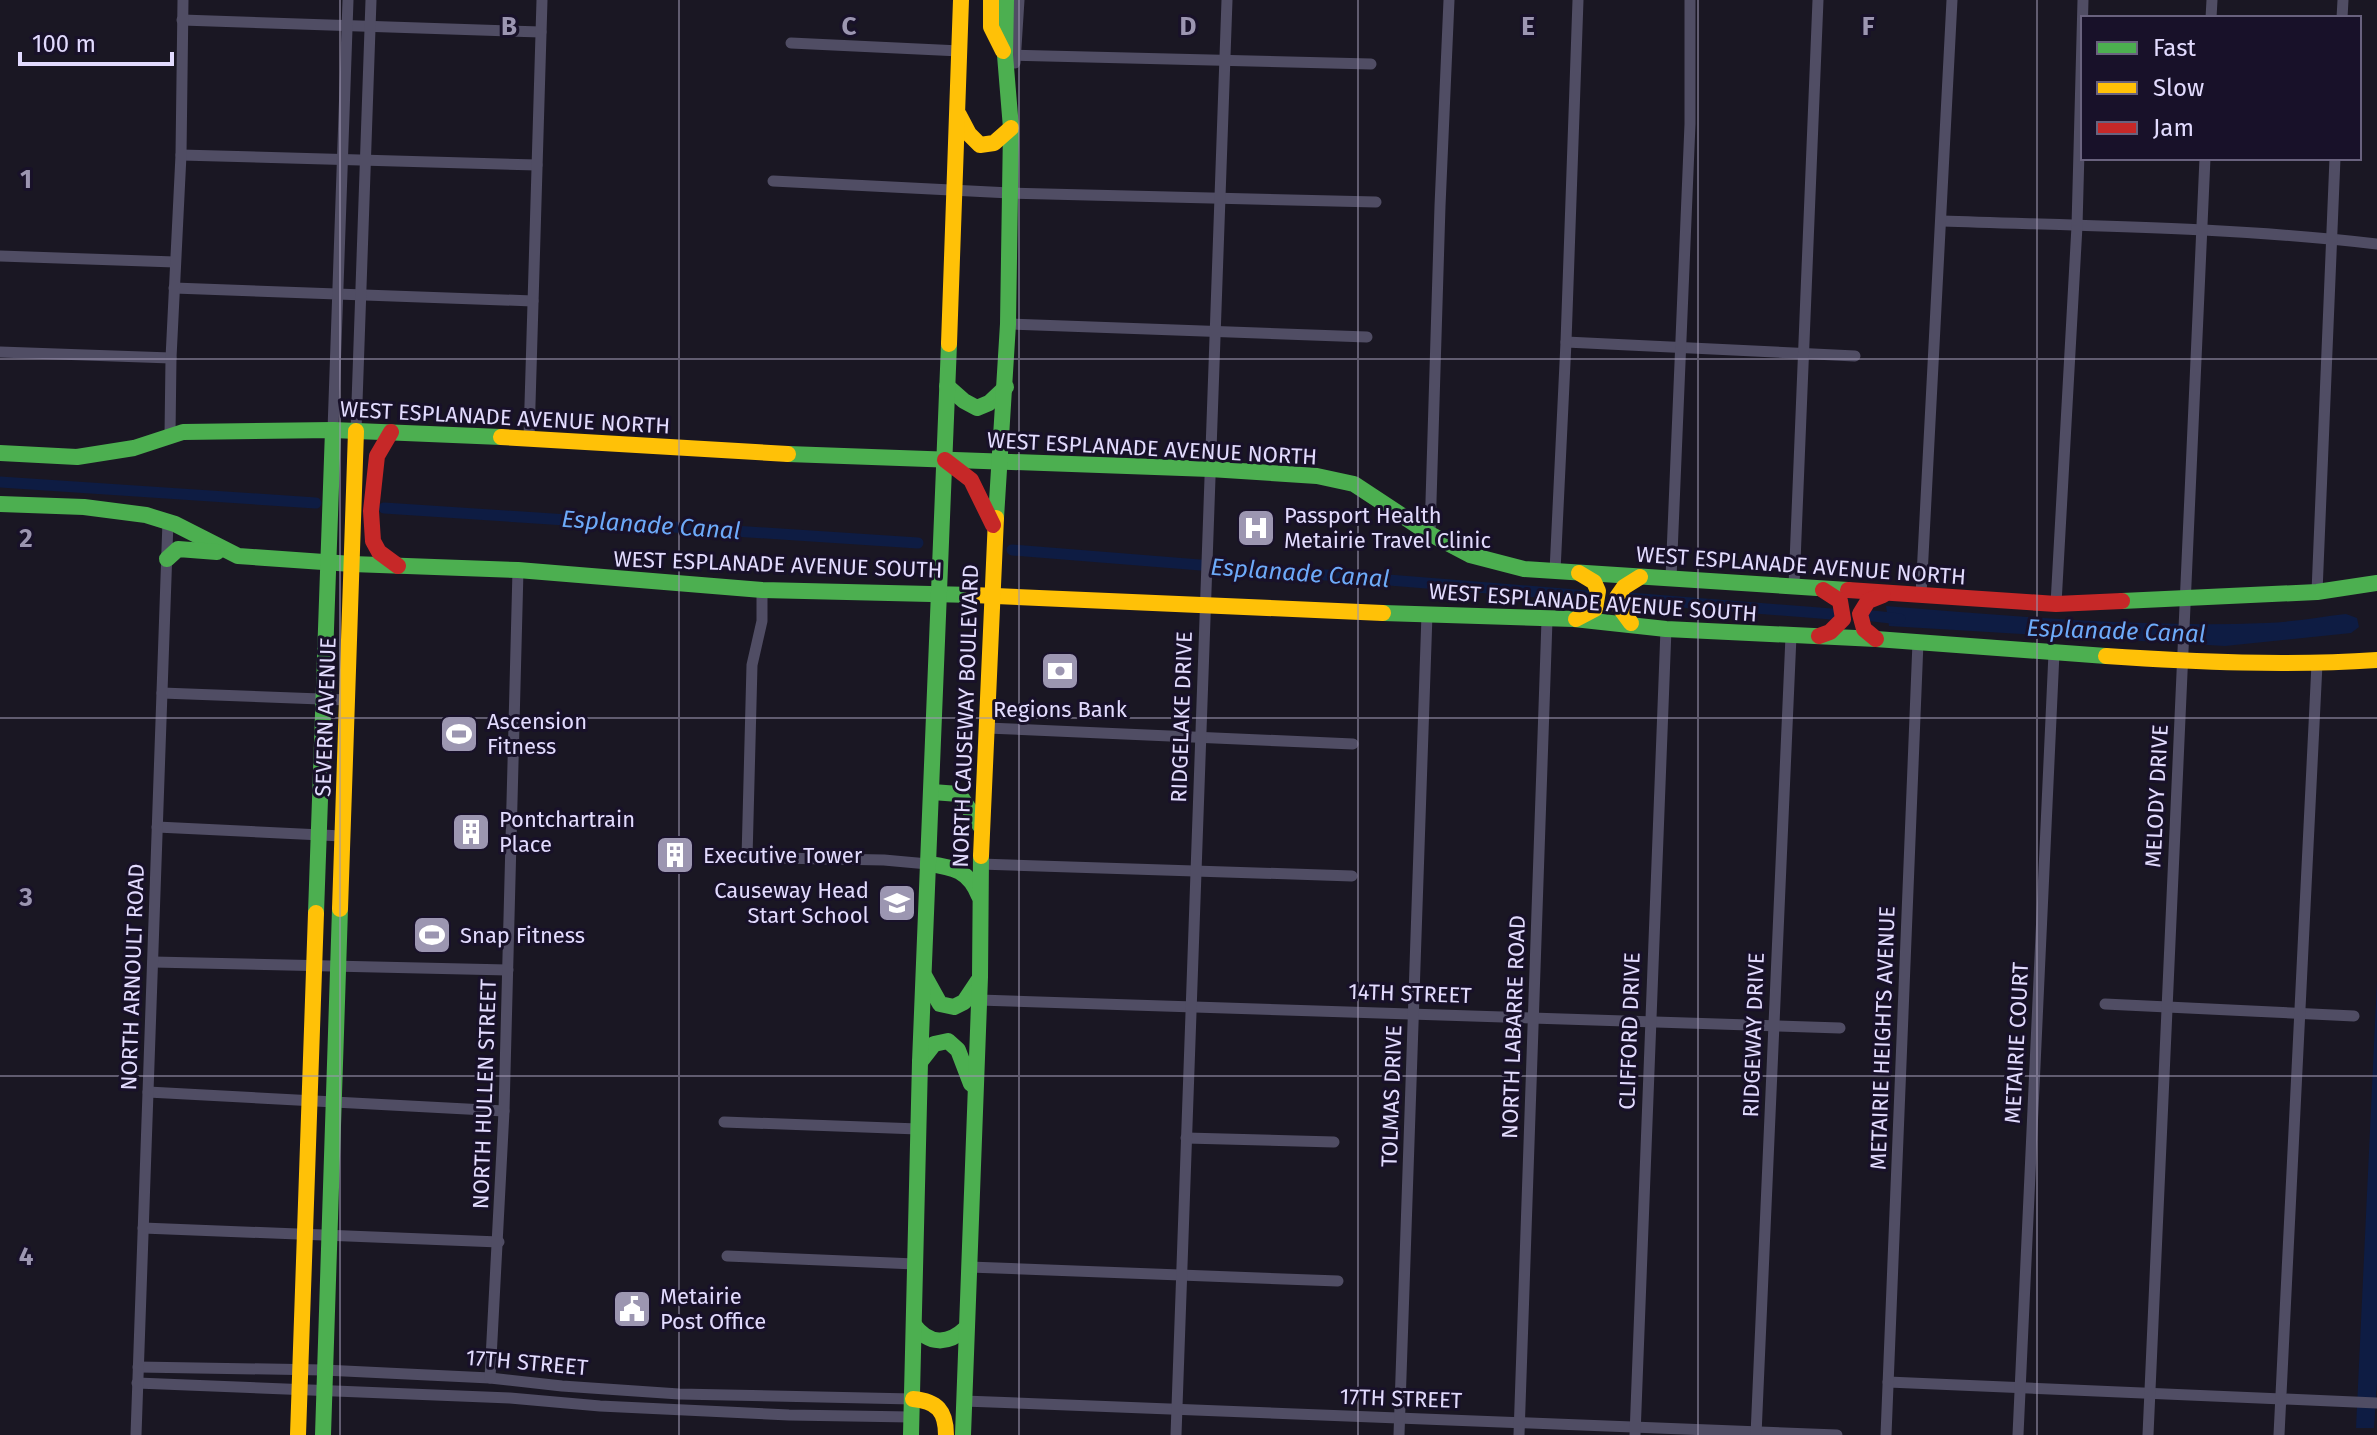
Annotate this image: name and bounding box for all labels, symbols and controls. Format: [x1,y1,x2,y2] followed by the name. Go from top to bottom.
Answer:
[501,11,517,42] text: B
[842,11,857,42] text: C
[1180,11,1197,42] text: D
[1521,11,1535,42] text: E
[1862,11,1875,42] text: F
[20,16,172,66] scale bar
[2081,16,2361,160] legend
[32,30,96,58] text: 100 m
[2153,34,2196,62] text: Fast
[2153,74,2204,102] text: Slow
[2153,114,2194,142] text: Jam
[20,164,32,195] text: 1
[339,395,671,440] street label: WEST ESPLANADE AVENUE NORTH
[986,426,1318,471] street label: WEST ESPLANADE AVENUE NORTH
[1284,502,1491,554] place label: Passport Health Metairie Travel Clinic
[561,505,741,545] water label: Esplanade Canal
[1235,507,1277,549] hospital icon: Passport Health Metairie Travel Clinic
[19,523,33,554] text: 2
[1635,540,1967,590] street label: WEST ESPLANADE AVENUE NORTH
[613,545,943,584] street label: WEST ESPLANADE AVENUE SOUTH
[1210,553,1390,593] water label: Esplanade Canal
[947,564,984,868] street label: NORTH CAUSEWAY BOULEVARD
[1428,578,1758,627] street label: WEST ESPLANADE AVENUE SOUTH
[2026,614,2206,648] water label: Esplanade Canal
[1165,631,1198,803] street label: RIDGELAKE DRIVE
[309,637,342,797] street label: SEVERN AVENUE
[1039,650,1081,692] bank icon: Regions Bank
[993,696,1128,723] place label: Regions Bank
[487,708,587,760] place label: Ascension Fitness
[438,713,480,755] sports icon: Ascension Fitness
[2139,724,2174,868] street label: MELODY DRIVE
[499,806,635,858] place label: Pontchartrain Place
[450,811,492,853] building icon: Pontchartrain Place
[654,834,696,876] building icon: Executive Tower
[703,842,863,869] place label: Executive Tower
[115,863,150,1091] street label: NORTH ARNOULT ROAD
[714,877,869,929] place label: Causeway Head Start School
[18,882,33,913] text: 3
[876,882,918,924] school or university icon: Causeway Head Start School
[1864,906,1901,1170] street label: METAIRIE HEIGHTS AVENUE
[411,914,453,956] sports icon: Snap Fitness
[1496,915,1531,1139] street label: NORTH LABARRE ROAD
[460,922,585,949] place label: Snap Fitness
[1613,952,1646,1110] street label: CLIFFORD DRIVE
[1737,952,1770,1118] street label: RIDGEWAY DRIVE
[1999,961,2034,1124] street label: METAIRIE COURT
[467,978,502,1210] street label: NORTH HULLEN STREET
[1348,978,1473,1009] street label: 14TH STREET
[1376,1025,1407,1167] street label: TOLMAS DRIVE
[19,1241,34,1272] text: 4
[660,1283,766,1335] place label: Metairie Post Office
[611,1288,653,1330] public building icon: Metairie Post Office
[465,1344,590,1381] street label: 17TH STREET
[1339,1383,1463,1414] street label: 17TH STREET

